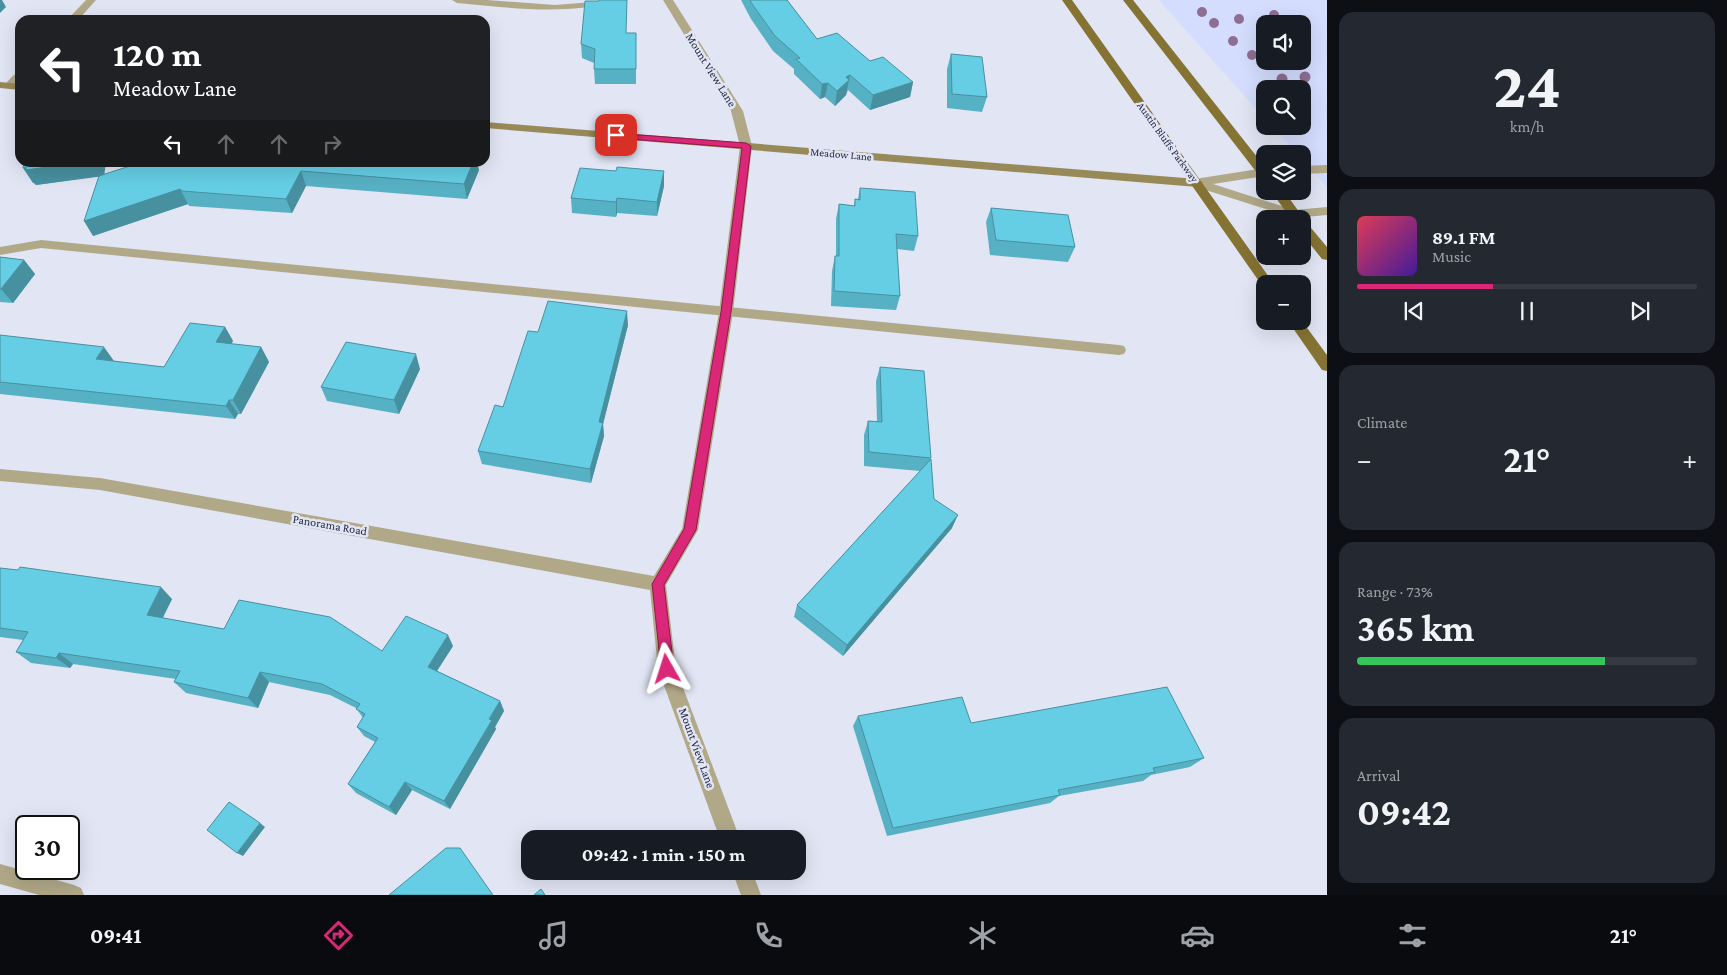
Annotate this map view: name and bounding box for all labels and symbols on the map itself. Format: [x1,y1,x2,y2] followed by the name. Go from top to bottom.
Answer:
[683,31,739,109] street label: Mount View Lane
[1134,100,1202,186] street label: Austin Bluffs Parkway
[595,114,637,156] pin
[810,145,872,163] street label: Meadow Lane
[292,512,369,539] street label: Panorama Road
[640,642,692,694] position arrow
[676,706,718,790] street label: Mount View Lane
[15,815,80,880] speed limit sign: 30

